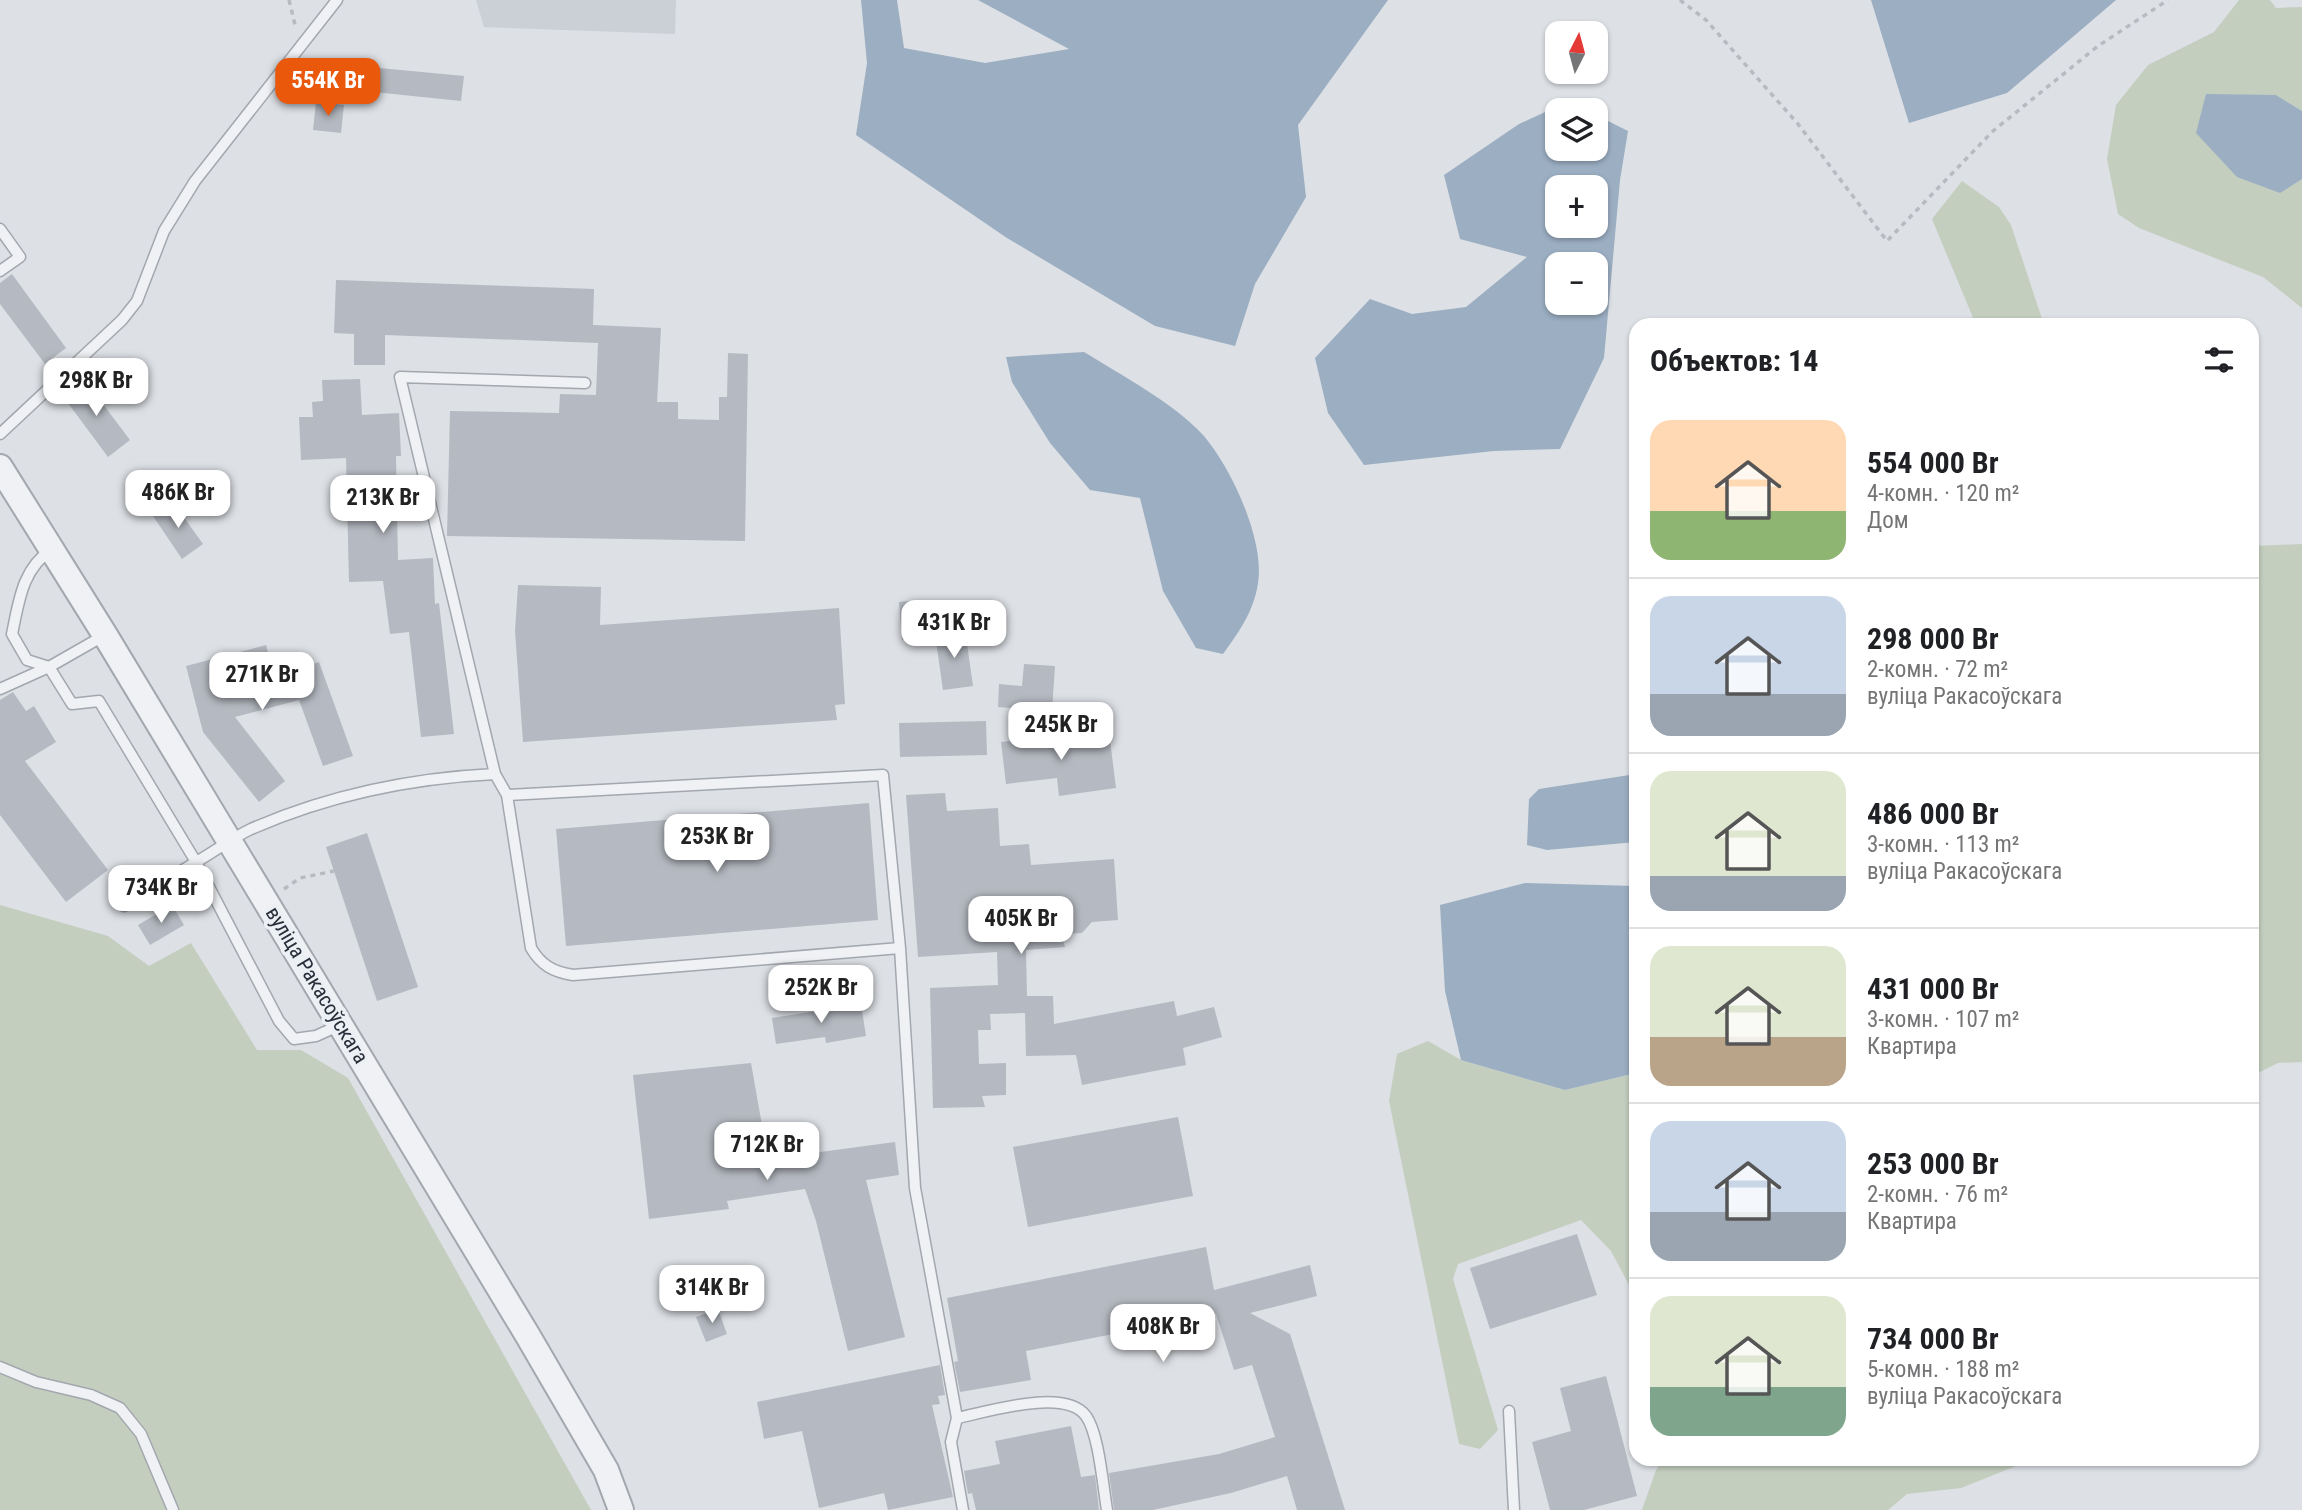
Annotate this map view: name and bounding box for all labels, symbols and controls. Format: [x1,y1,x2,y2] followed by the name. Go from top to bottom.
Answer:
[1545,21,1608,84] north arrow
[1545,21,1608,315] map controls
[263,58,393,118] pin: 554K Br
[291,67,365,94] text: 554K Br
[1545,98,1608,161] button: layers
[1545,175,1608,238] button: +
[1545,252,1608,315] button: −
[2200,341,2238,379] icon: filters
[1650,343,1818,378] text: Объектов: 14
[31,358,161,418] pin: 298K Br
[59,367,133,394] text: 298K Br
[1867,445,1999,480] text: 554 000 Br
[1706,448,1790,532] icon: home
[113,470,243,530] pin: 486K Br
[318,476,448,535] pin: 213K Br
[141,479,215,506] text: 486K Br
[1867,480,2019,507] text: 4-комн. · 120 m²
[346,484,420,511] text: 213K Br
[1867,507,1909,534] text: Дом
[889,600,1019,660] pin: 431K Br
[917,609,991,636] text: 431K Br
[1867,621,1999,656] text: 298 000 Br
[1706,624,1790,708] icon: home
[197,652,327,712] pin: 271K Br
[1867,656,2008,683] text: 2-комн. · 72 m²
[225,661,299,688] text: 271K Br
[1867,683,2062,710] text: вуліца Ракасоўскага
[996,702,1126,762] pin: 245K Br
[1024,711,1098,738] text: 245K Br
[1867,796,1999,831] text: 486 000 Br
[1706,799,1790,883] icon: home
[652,814,782,874] pin: 253K Br
[680,823,754,850] text: 253K Br
[1867,831,2019,858] text: 3-комн. · 113 m²
[1867,858,2062,885] text: вуліца Ракасоўскага
[96,866,226,925] pin: 734K Br
[124,874,198,901] text: 734K Br
[956,897,1086,956] pin: 405K Br
[261,902,373,1068] street label: вуліца Ракасоўскага
[984,905,1058,932] text: 405K Br
[756,965,886,1025] pin: 252K Br
[1867,971,1999,1006] text: 431 000 Br
[784,974,858,1001] text: 252K Br
[1706,974,1790,1058] icon: home
[1867,1006,2019,1033] text: 3-комн. · 107 m²
[1867,1033,1957,1060] text: Квартира
[702,1122,832,1182] pin: 712K Br
[730,1131,804,1158] text: 712K Br
[1867,1146,1999,1181] text: 253 000 Br
[1706,1149,1790,1233] icon: home
[1867,1181,2008,1208] text: 2-комн. · 76 m²
[1867,1208,1957,1235] text: Квартира
[647,1266,777,1325] pin: 314K Br
[675,1274,749,1301] text: 314K Br
[1098,1304,1228,1364] pin: 408K Br
[1126,1313,1200,1340] text: 408K Br
[1867,1321,1999,1356] text: 734 000 Br
[1706,1324,1790,1408] icon: home
[1867,1356,2019,1383] text: 5-комн. · 188 m²
[1867,1383,2062,1410] text: вуліца Ракасоўскага

